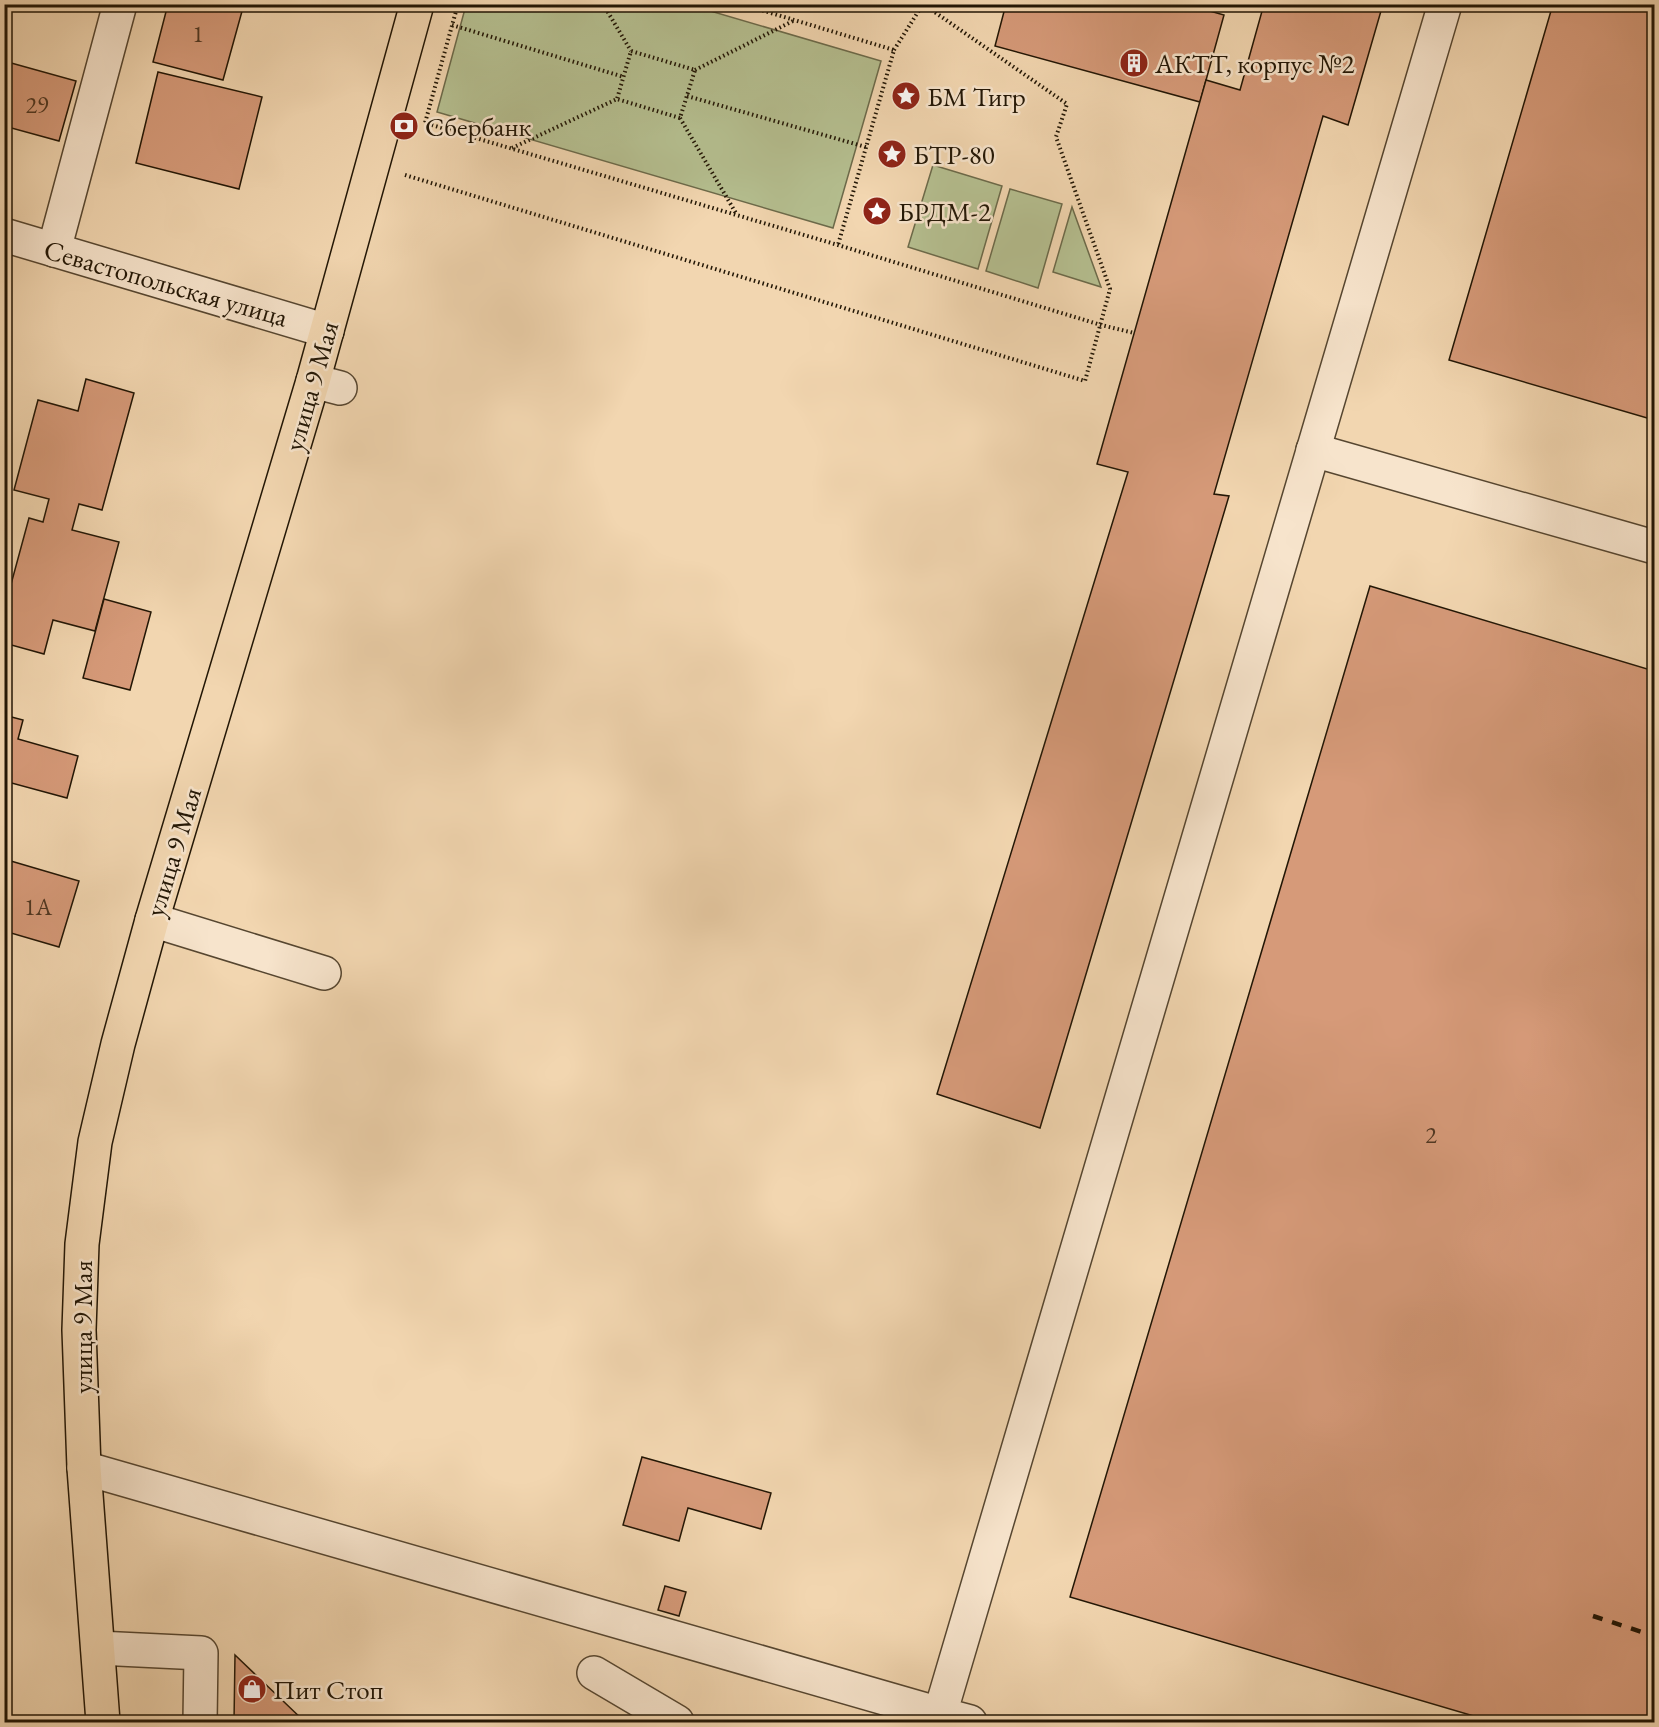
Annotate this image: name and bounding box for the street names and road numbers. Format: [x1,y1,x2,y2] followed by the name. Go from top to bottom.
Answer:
[40,231,292,335] street label: Севастопольская улица
[276,317,346,455] street label: улица 9 Мая
[137,783,209,921] street label: улица 9 Мая
[65,1260,100,1394] street label: улица 9 Мая

